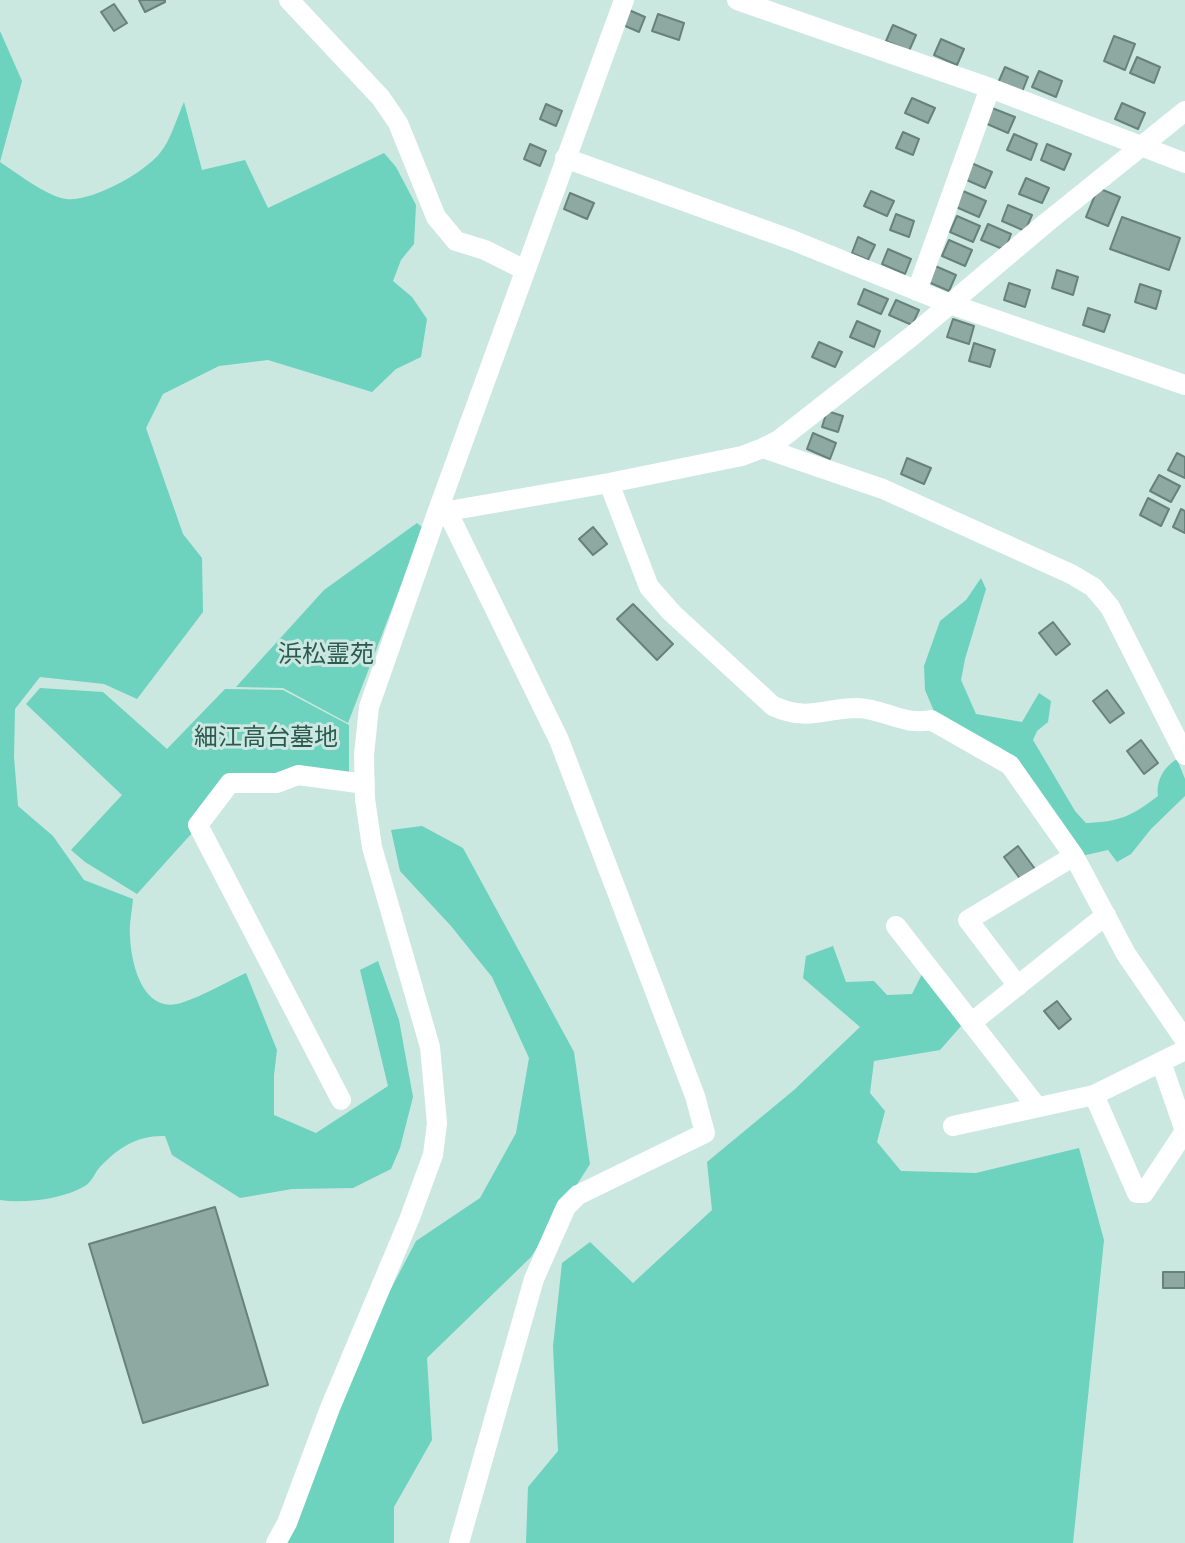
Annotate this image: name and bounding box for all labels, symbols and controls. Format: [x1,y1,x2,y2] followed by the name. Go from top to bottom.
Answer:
[278,641,374,669] park label: 浜松霊苑
[194,724,338,752] park label: 細江高台墓地

